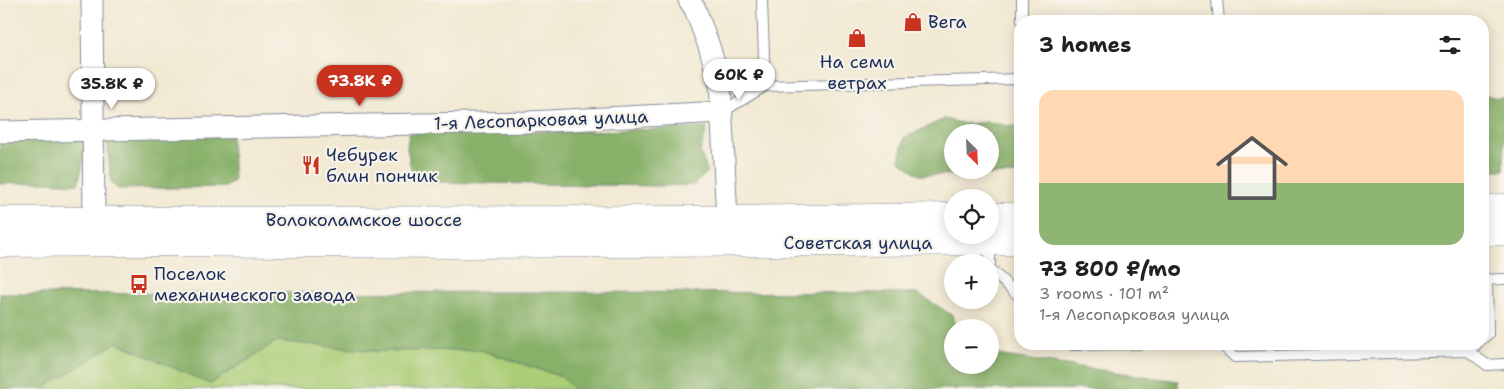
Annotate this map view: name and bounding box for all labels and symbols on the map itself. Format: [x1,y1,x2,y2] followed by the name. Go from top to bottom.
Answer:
[928,10,967,34] place label: Вега
[902,11,924,33] shop icon: Вега
[846,27,868,49] shop icon: На семи ветрах
[820,50,895,95] place label: На семи ветрах
[704,58,774,101] pin: 60K ₽
[314,64,406,107] pin: 73.8K ₽
[66,68,158,110] pin: 35.8K ₽
[433,104,649,136] street label: 1-я Лесопарковая улица
[944,124,999,179] north arrow
[326,143,438,188] place label: Чебурек блин пончик
[300,154,322,176] restaurant icon: Чебурек блин пончик
[266,208,462,232] street label: Волоколамское шоссе
[784,231,932,255] street label: Советская улица
[154,262,355,307] place label: Поселок механического завода
[128,273,150,295] bus stop icon: Поселок механического завода

